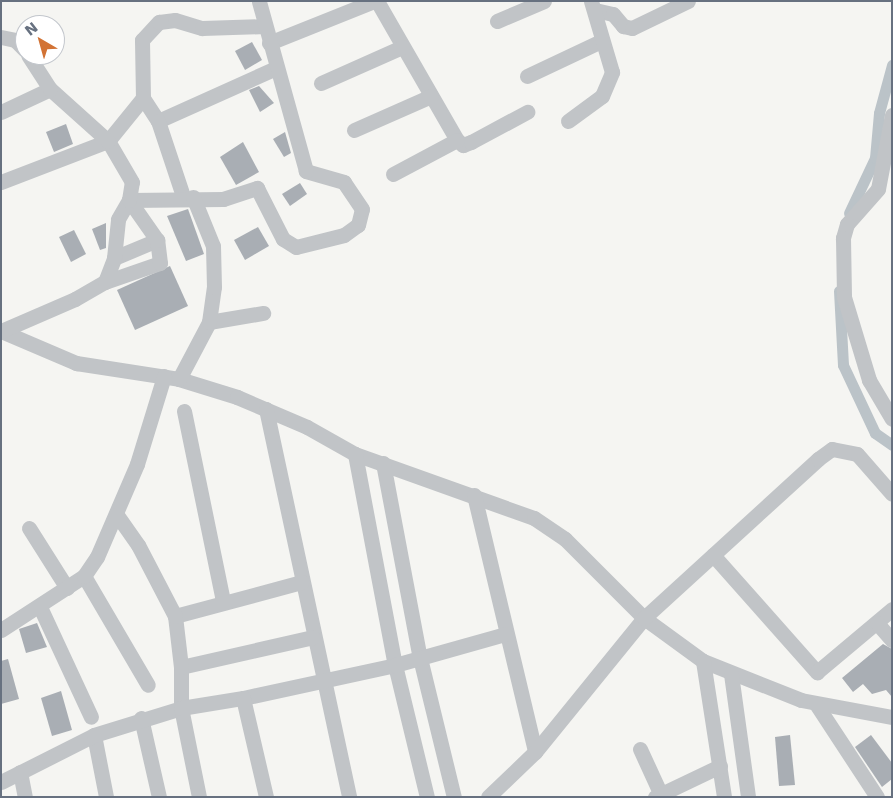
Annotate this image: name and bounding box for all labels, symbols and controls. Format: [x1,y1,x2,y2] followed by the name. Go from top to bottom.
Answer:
[15,15,65,65] north arrow
[22,19,41,39] text: N

